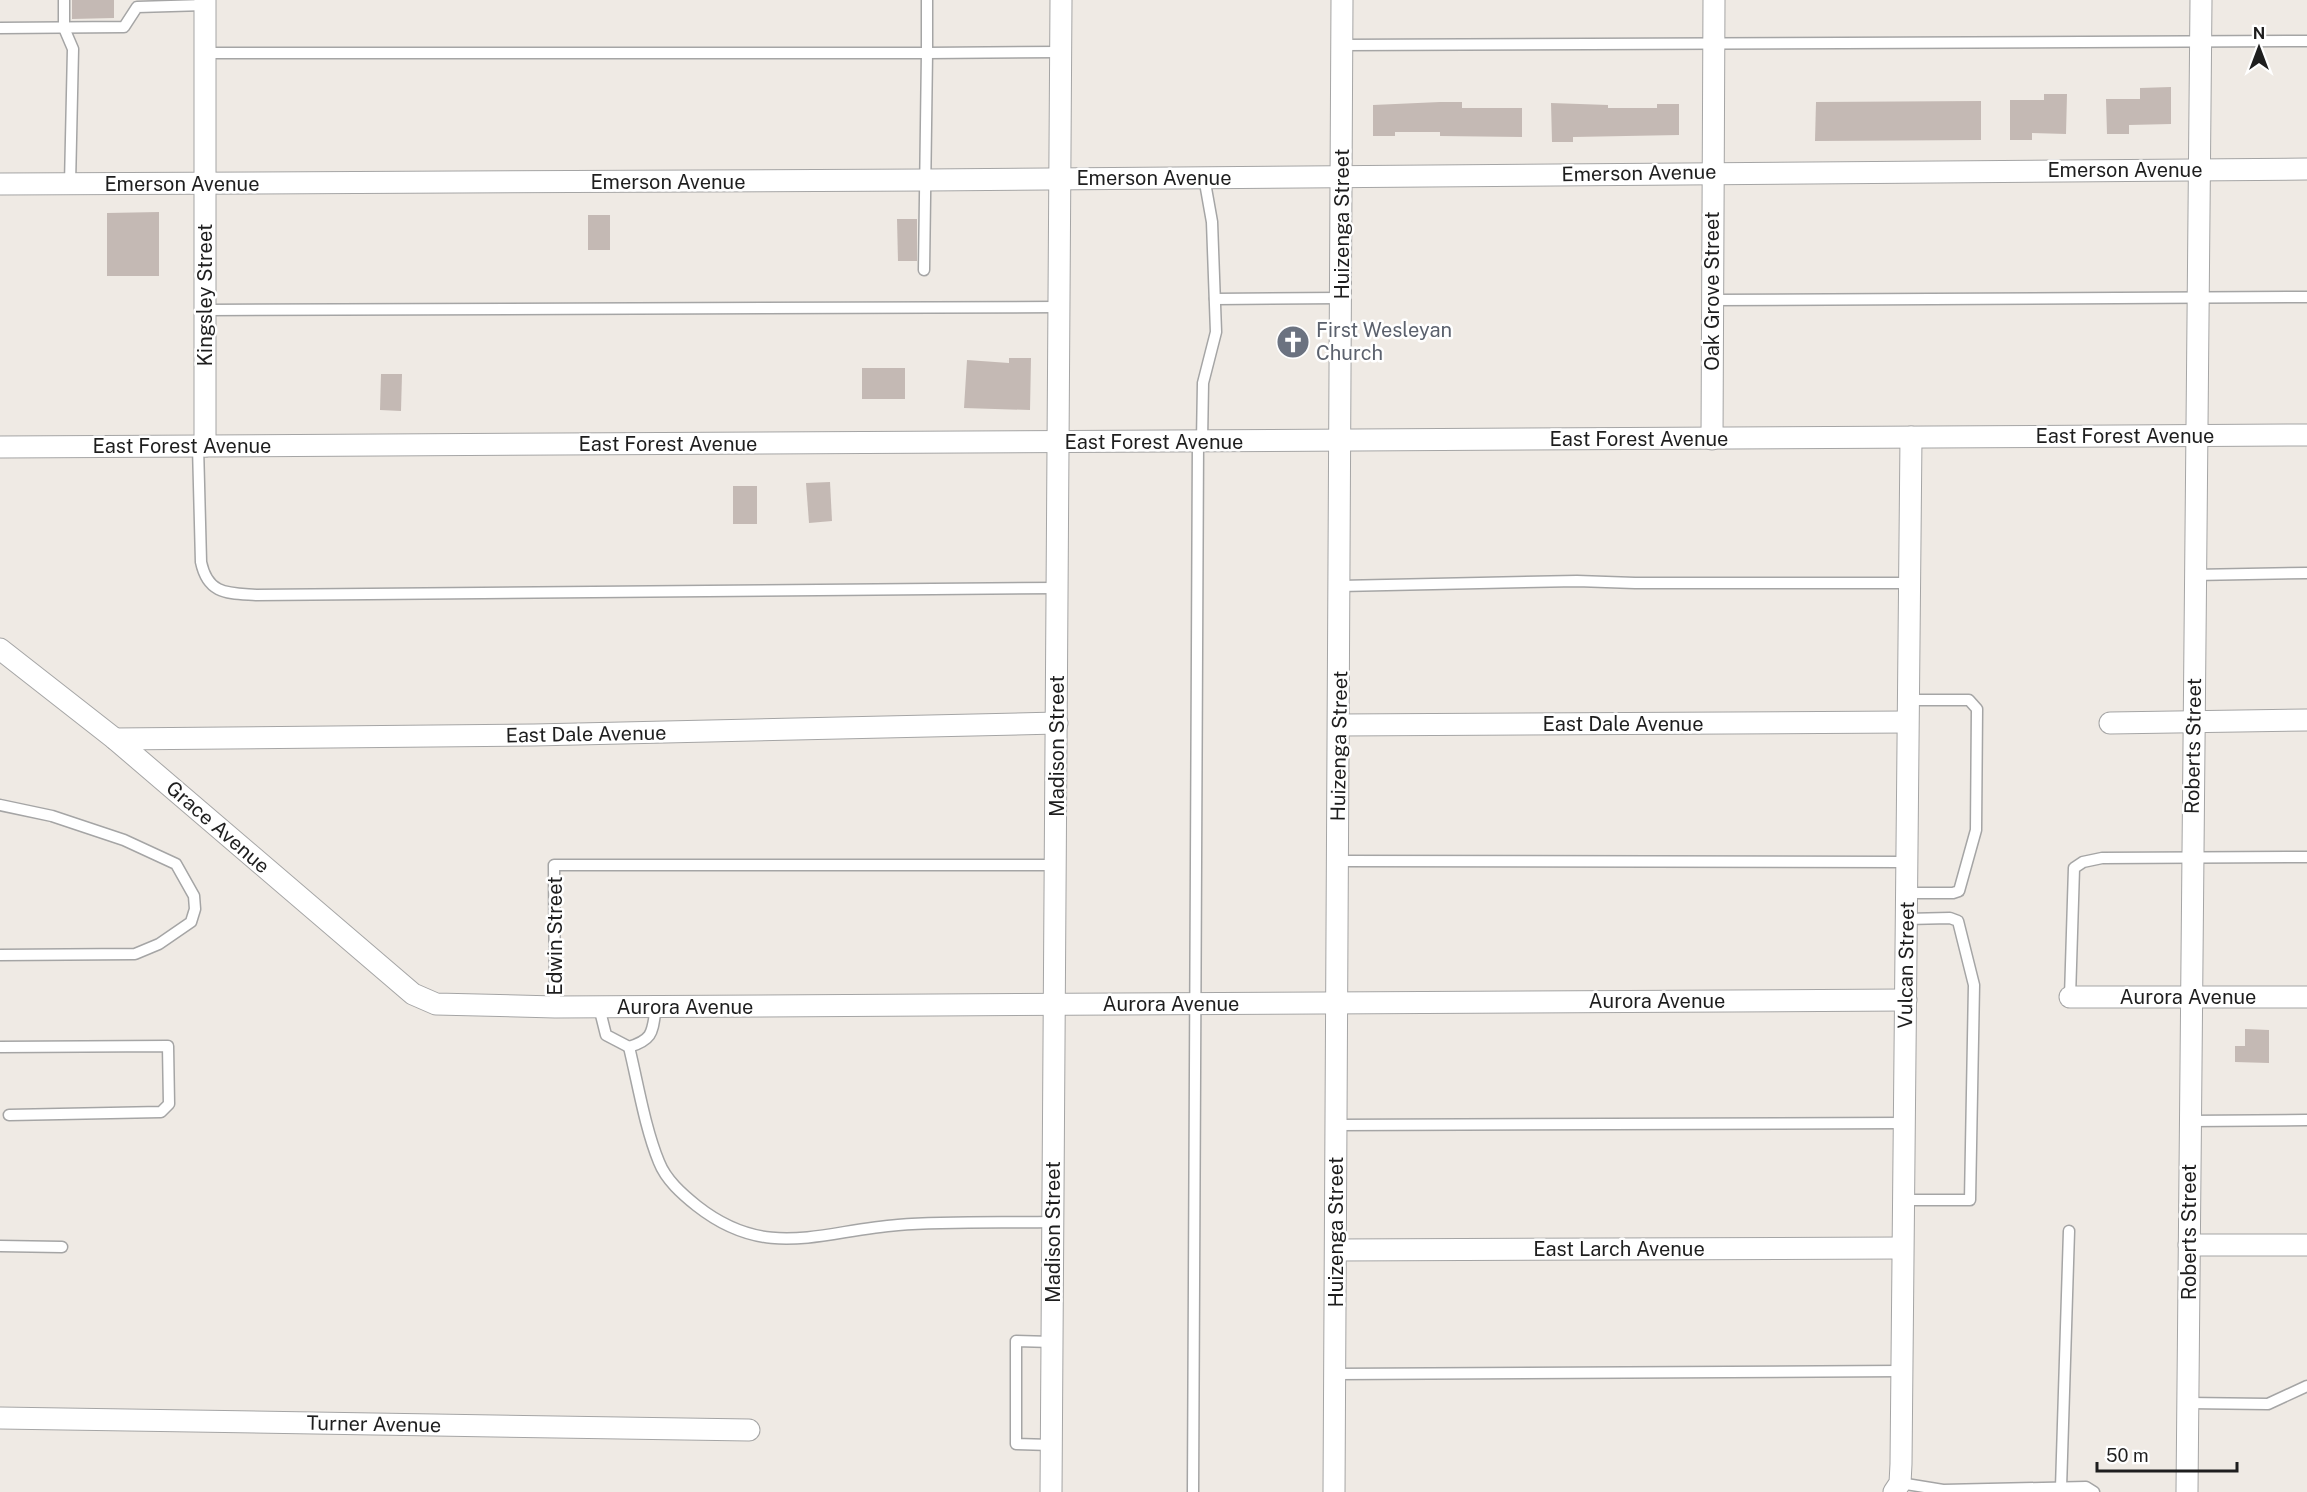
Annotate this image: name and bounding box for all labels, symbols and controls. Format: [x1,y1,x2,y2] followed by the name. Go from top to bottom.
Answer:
[2229,18,2289,78] north arrow
[2253,24,2265,43] text: N
[1330,149,1354,299] street label: Huizenga Street
[2047,158,2203,182] street label: Emerson Avenue
[1561,160,1717,186] street label: Emerson Avenue
[1076,166,1232,190] street label: Emerson Avenue
[590,170,746,194] street label: Emerson Avenue
[104,172,260,196] street label: Emerson Avenue
[1700,211,1724,371] street label: Oak Grove Street
[193,223,217,367] street label: Kingsley Street
[1316,318,1452,365] place label: First Wesleyan Church
[1275,324,1311,360] church icon: First Wesleyan Church
[2036,424,2214,448] street label: East Forest Avenue
[1550,427,1728,451] street label: East Forest Avenue
[1065,430,1243,454] street label: East Forest Avenue
[579,432,757,456] street label: East Forest Avenue
[93,434,271,458] street label: East Forest Avenue
[1326,670,1352,822] street label: Huizenga Street
[1045,675,1069,817] street label: Madison Street
[2180,678,2206,814] street label: Roberts Street
[1542,712,1704,736] street label: East Dale Avenue
[505,721,667,747] street label: East Dale Avenue
[162,776,274,878] street label: Grace Avenue
[543,876,567,996] street label: Edwin Street
[1893,901,1919,1029] street label: Vulcan Street
[2120,985,2256,1009] street label: Aurora Avenue
[1589,989,1725,1013] street label: Aurora Avenue
[1103,992,1239,1016] street label: Aurora Avenue
[617,995,753,1019] street label: Aurora Avenue
[1324,1157,1348,1307] street label: Huizenga Street
[1041,1161,1065,1303] street label: Madison Street
[2177,1164,2201,1300] street label: Roberts Street
[1533,1237,1705,1261] street label: East Larch Avenue
[307,1411,441,1437] street label: Turner Avenue
[2097,1435,2236,1473] scale bar
[2106,1445,2149,1466] text: 50 m

